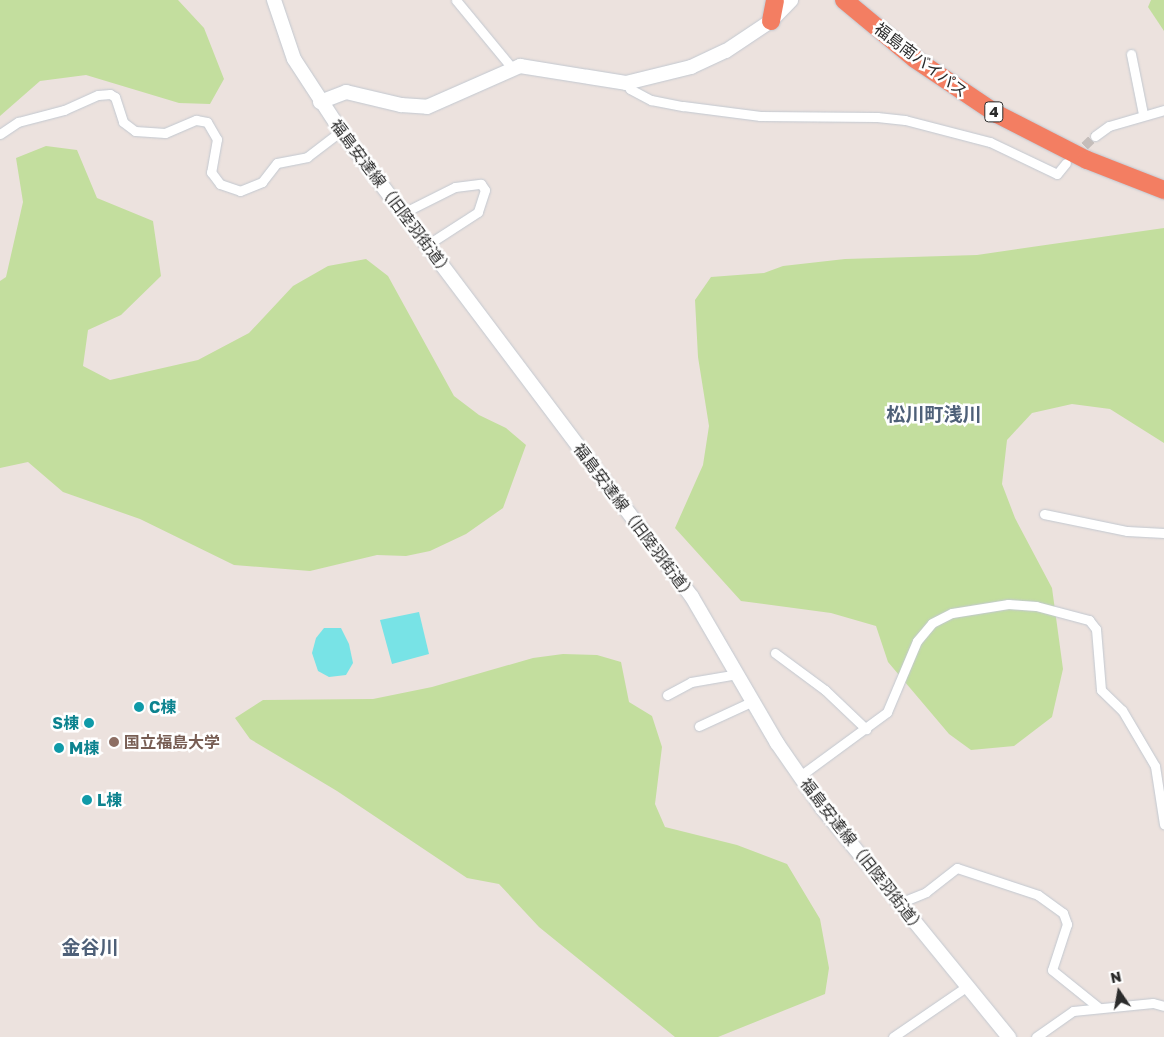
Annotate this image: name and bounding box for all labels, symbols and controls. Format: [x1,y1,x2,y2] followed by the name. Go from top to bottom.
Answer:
[870,19,972,101] street label: 福島南バイパス
[984,100,1004,124] road number: 4
[327,116,457,280] street label: 福島安達線（旧陸羽街道）
[887,403,981,425] district label: 松川町浅川
[570,440,700,604] street label: 福島安達線（旧陸羽街道）
[149,697,176,717] place label: C棟
[133,701,145,713] marker: C棟
[52,713,79,733] place label: S棟
[83,717,95,729] marker: S棟
[124,732,220,752] place label: 国立福島大学
[108,736,120,748] marker: 国立福島大学
[69,738,99,758] place label: M棟
[53,742,65,754] marker: M棟
[796,774,930,938] street label: 福島安達線（旧陸羽街道）
[97,790,122,810] place label: L棟
[81,794,93,806] marker: L棟
[62,936,118,958] district label: 金谷川
[1094,967,1144,1017] north arrow
[1109,967,1123,986] text: N

